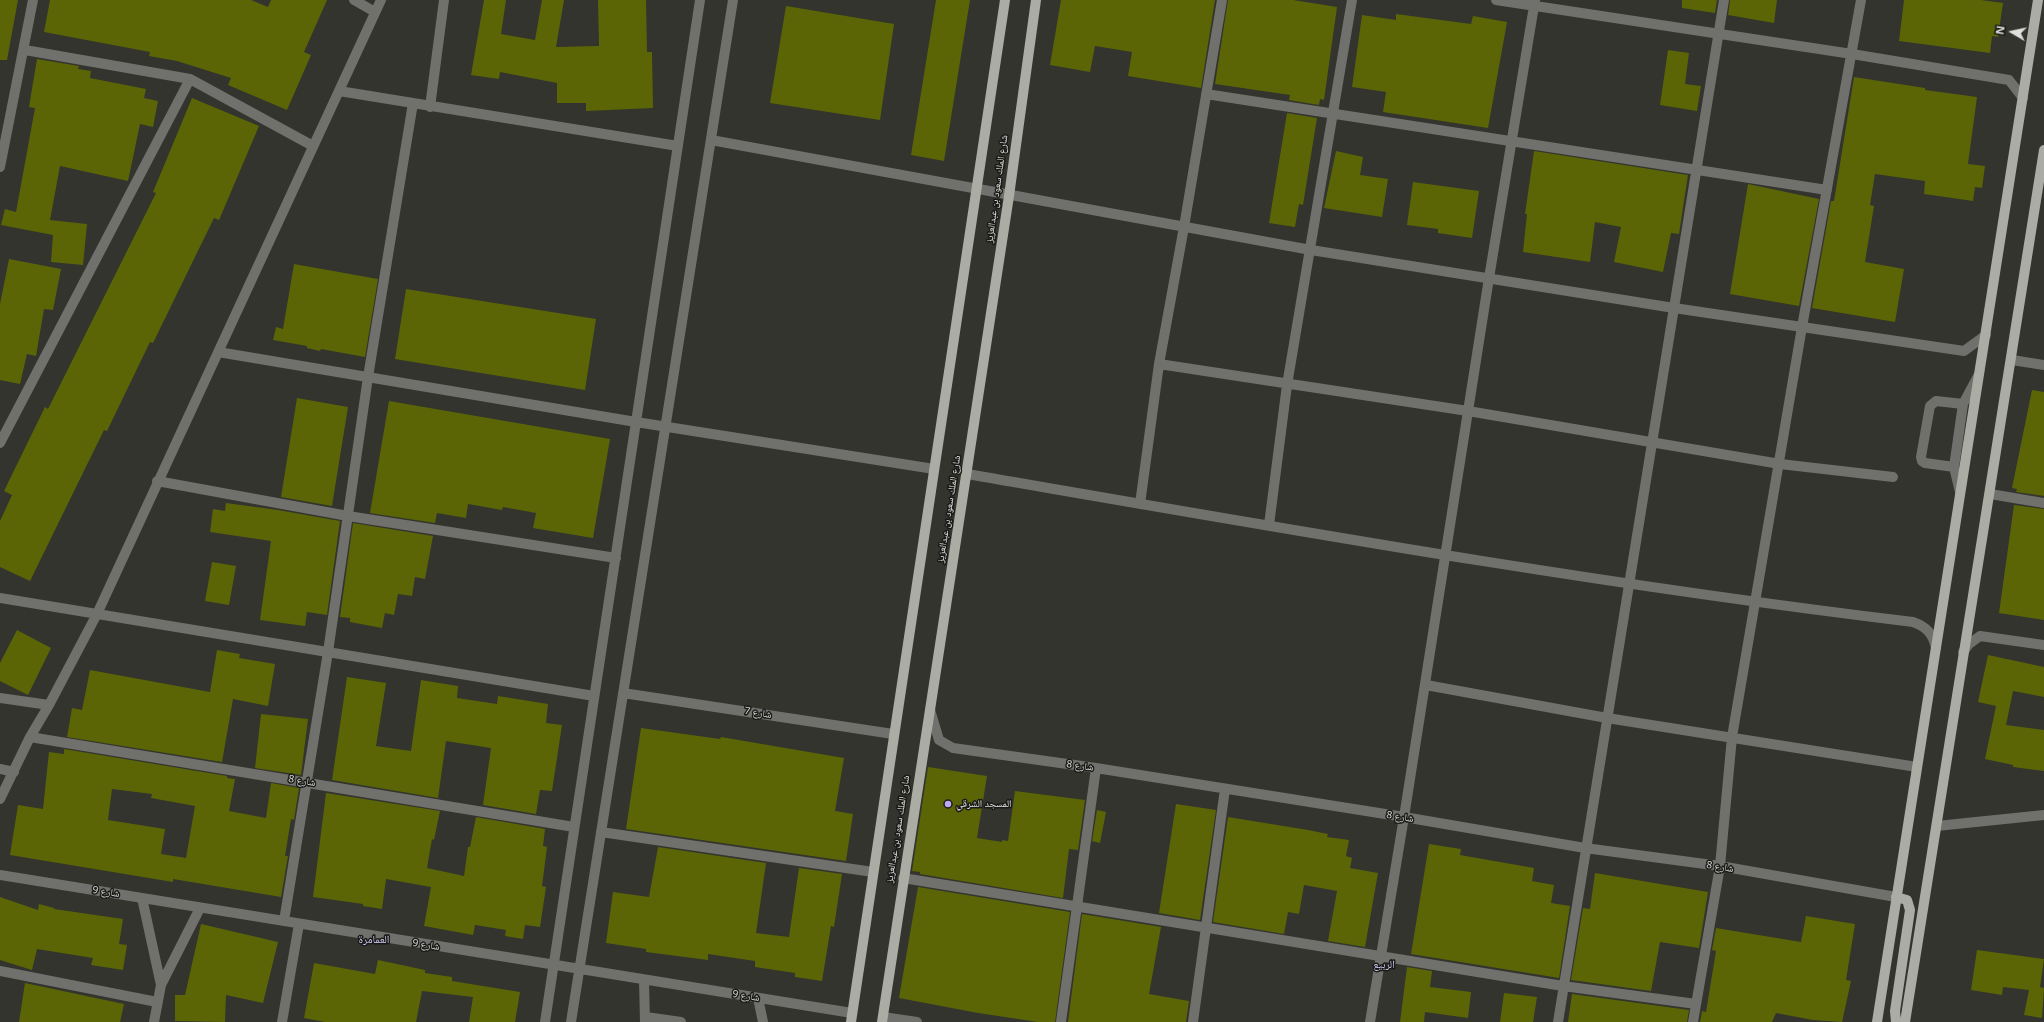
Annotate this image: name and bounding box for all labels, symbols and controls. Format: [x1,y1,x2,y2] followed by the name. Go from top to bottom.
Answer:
[1992,12,2032,52] north arrow
[1992,24,2008,36] text: N
[983,134,1011,244] street label: شارع الملك سعود بن عبدالعزيز
[935,454,963,564] street label: شارع الملك سعود بن عبدالعزيز
[744,705,772,721] street label: شارع 7
[1066,758,1094,774] street label: شارع 8
[288,773,316,789] street label: شارع 8
[884,774,912,884] street label: شارع الملك سعود بن عبدالعزيز
[956,798,1011,810] place label: المسجد الشرقي
[943,799,953,809] marker: المسجد الشرقي
[1386,809,1414,825] street label: شارع 8
[1706,859,1734,875] street label: شارع 8
[92,884,120,900] street label: شارع 9
[359,933,389,947] district label: العمامرة
[412,937,440,953] street label: شارع 9
[1373,958,1395,972] district label: الربيع
[732,988,760,1004] street label: شارع 9

